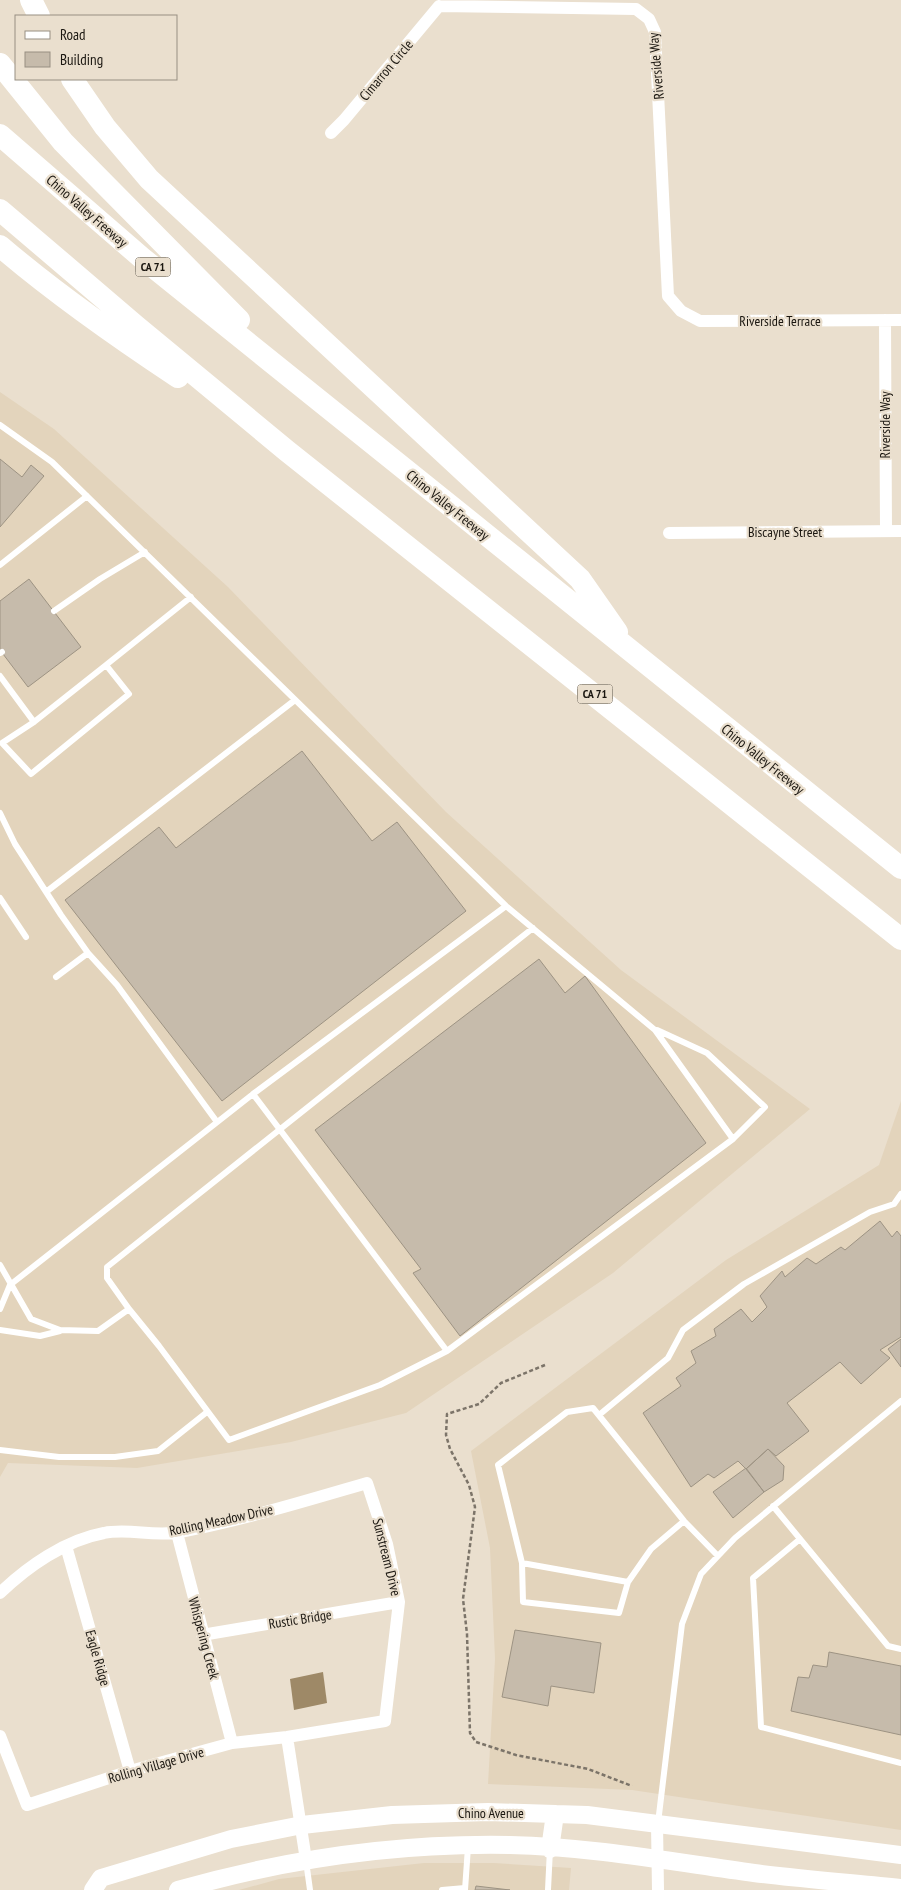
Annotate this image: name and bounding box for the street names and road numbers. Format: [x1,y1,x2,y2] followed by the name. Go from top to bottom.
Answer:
[644,31,668,100] street label: Riverside Way
[355,36,417,104] street label: Cimarron Circle
[43,171,132,252] street label: Chino Valley Freeway
[136,258,170,276] road number: CA 71
[739,312,821,330] street label: Riverside Terrace
[876,391,894,458] street label: Riverside Way
[403,466,494,545] street label: Chino Valley Freeway
[748,523,822,541] street label: Biscayne Street
[578,684,612,704] road number: CA 71
[718,720,809,799] street label: Chino Valley Freeway
[167,1500,275,1540] street label: Rolling Meadow Drive
[369,1516,405,1598] street label: Sunstream Drive
[184,1595,224,1682] street label: Whispering Creek
[267,1605,333,1633] street label: Rustic Bridge
[81,1628,115,1688] street label: Eagle Ridge
[106,1743,206,1787] street label: Rolling Village Drive
[458,1804,524,1822] street label: Chino Avenue

